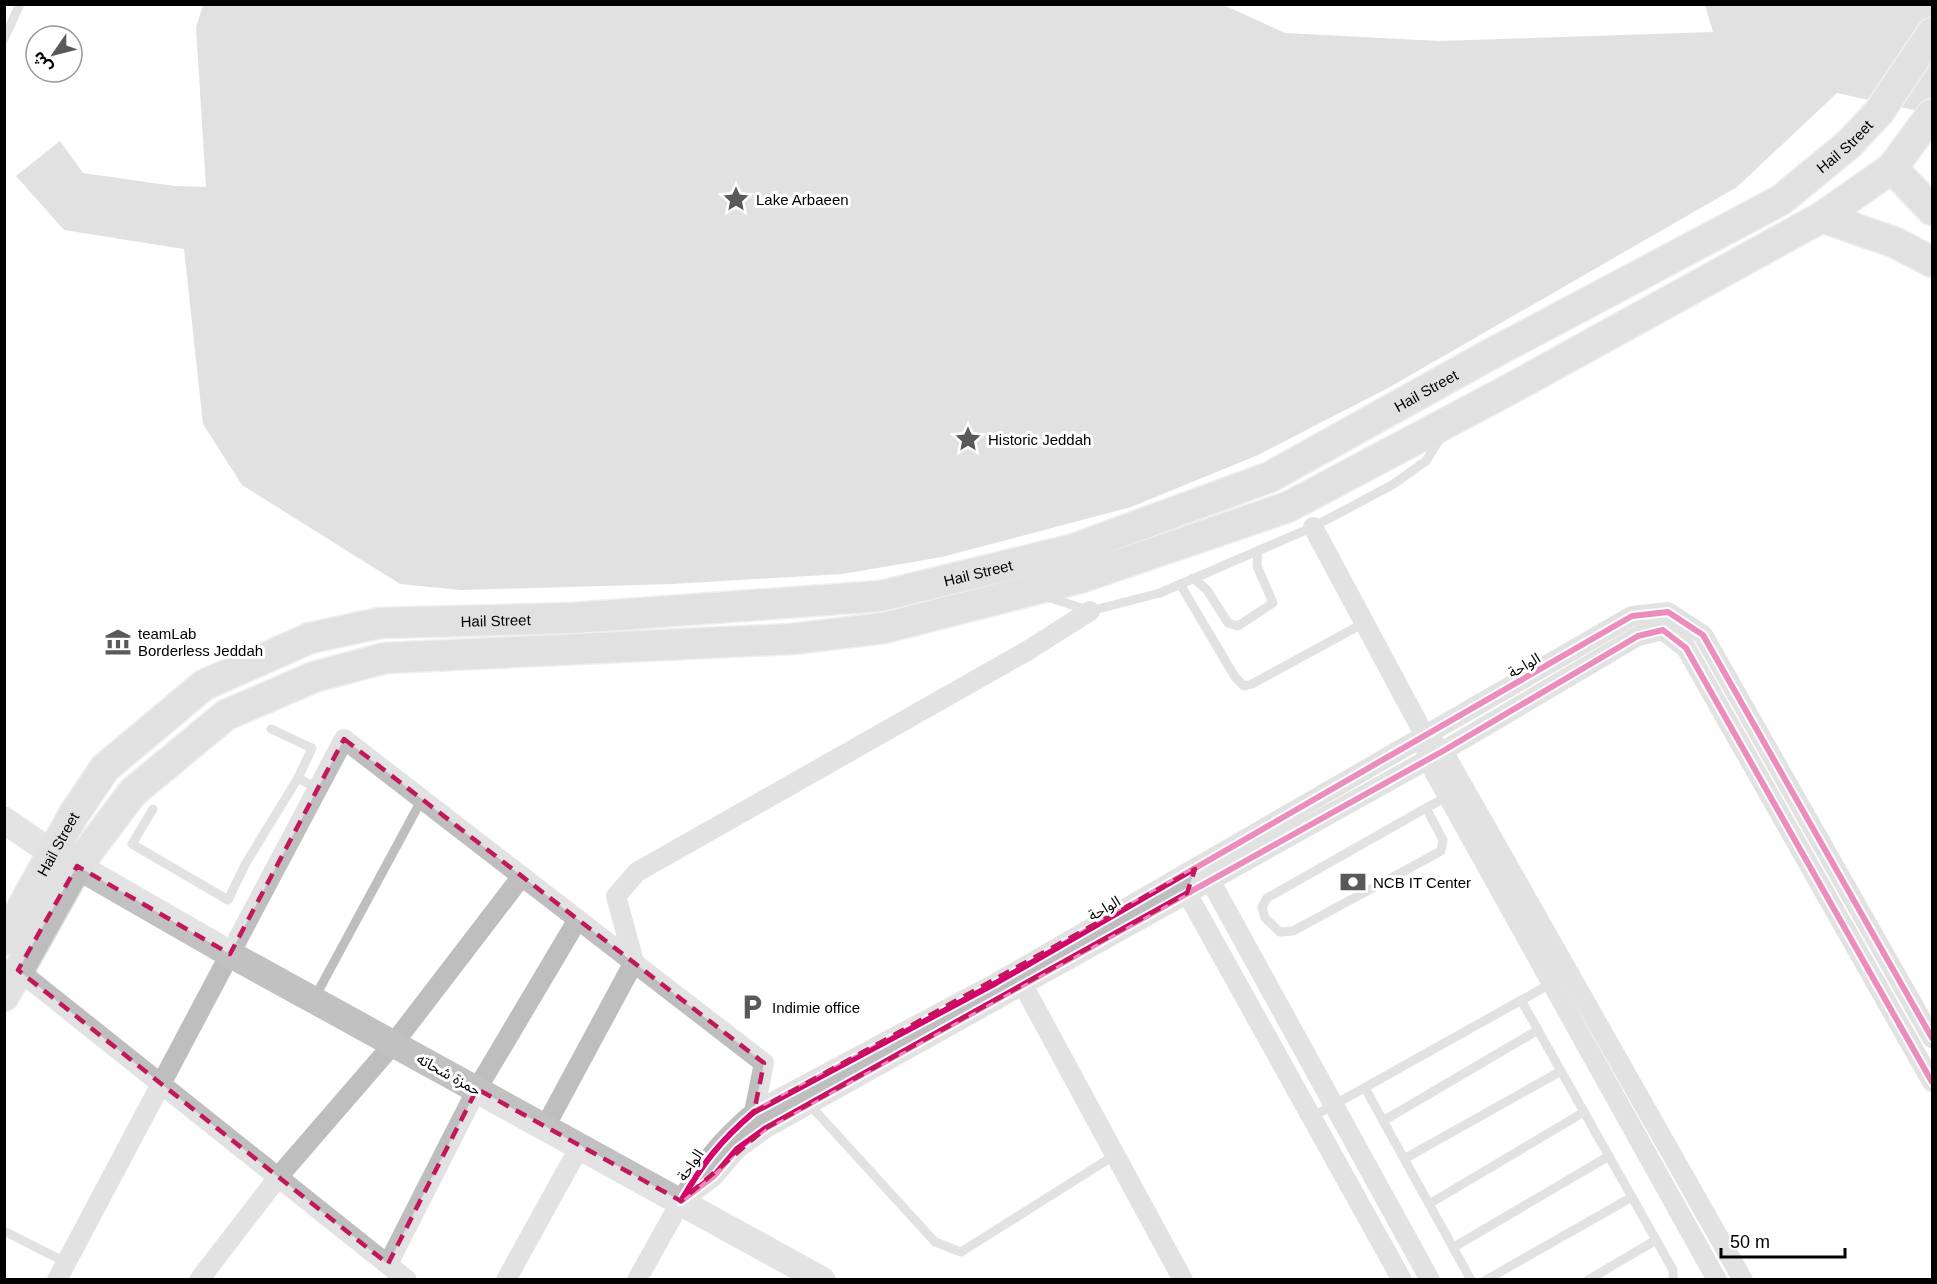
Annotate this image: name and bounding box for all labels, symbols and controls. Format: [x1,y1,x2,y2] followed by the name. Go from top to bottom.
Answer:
[24,24,84,84] north arrow
[29,48,56,76] text: ش
[1813,116,1876,176] street label: Hail Street
[721,184,751,214] place icon: Lake Arbaeen
[756,191,849,208] place label: Lake Arbaeen
[1391,365,1461,415] street label: Hail Street
[953,424,983,454] place icon: Historic Jeddah
[988,431,1091,448] place label: Historic Jeddah
[942,556,1015,589] street label: Hail Street
[460,611,532,629] street label: Hail Street
[138,625,263,659] place label: teamLab Borderless Jeddah
[103,627,133,657] museum icon: teamLab Borderless Jeddah
[1505,649,1544,682] street label: الواحة
[33,808,82,879] street label: Hail Street
[1338,867,1368,897] bank icon: NCB IT Center
[1373,874,1471,891] place label: NCB IT Center
[1085,892,1124,925] street label: الواحة
[737,992,767,1022] parking icon: Indimie office
[772,999,860,1016] place label: Indimie office
[414,1049,484,1099] street label: حمزة شحاته
[673,1146,707,1185] street label: الواحة
[1721,1221,1846,1259] scale bar
[1730,1232,1770,1252] text: 50 m

